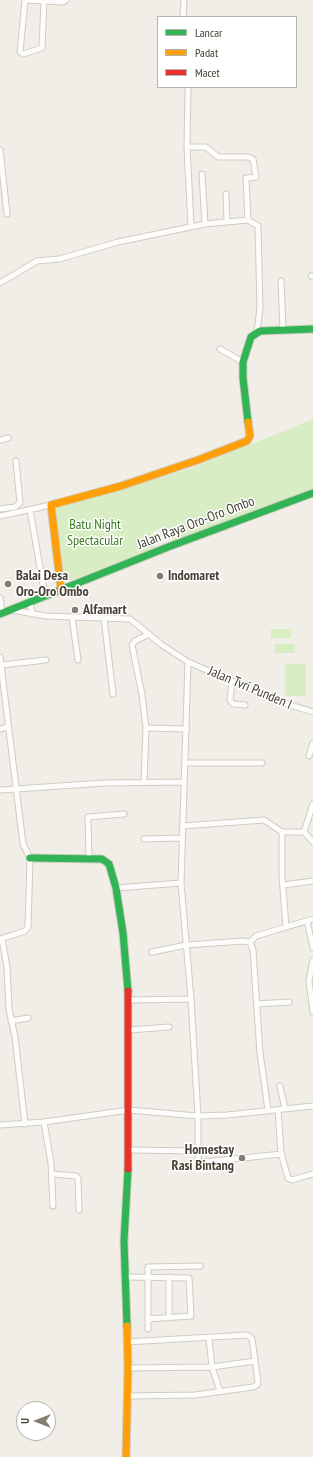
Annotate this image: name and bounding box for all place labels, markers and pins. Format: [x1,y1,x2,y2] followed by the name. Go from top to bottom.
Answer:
[16,568,89,600] place label: Balai Desa Oro-Oro Ombo
[168,568,219,584] place label: Indomaret
[155,571,165,581] marker: Indomaret
[3,579,13,589] marker: Balai Desa Oro-Oro Ombo
[83,602,127,618] place label: Alfamart
[70,605,80,615] marker: Alfamart
[172,1142,234,1174] place label: Homestay Rasi Bintang
[237,1153,247,1163] marker: Homestay Rasi Bintang

